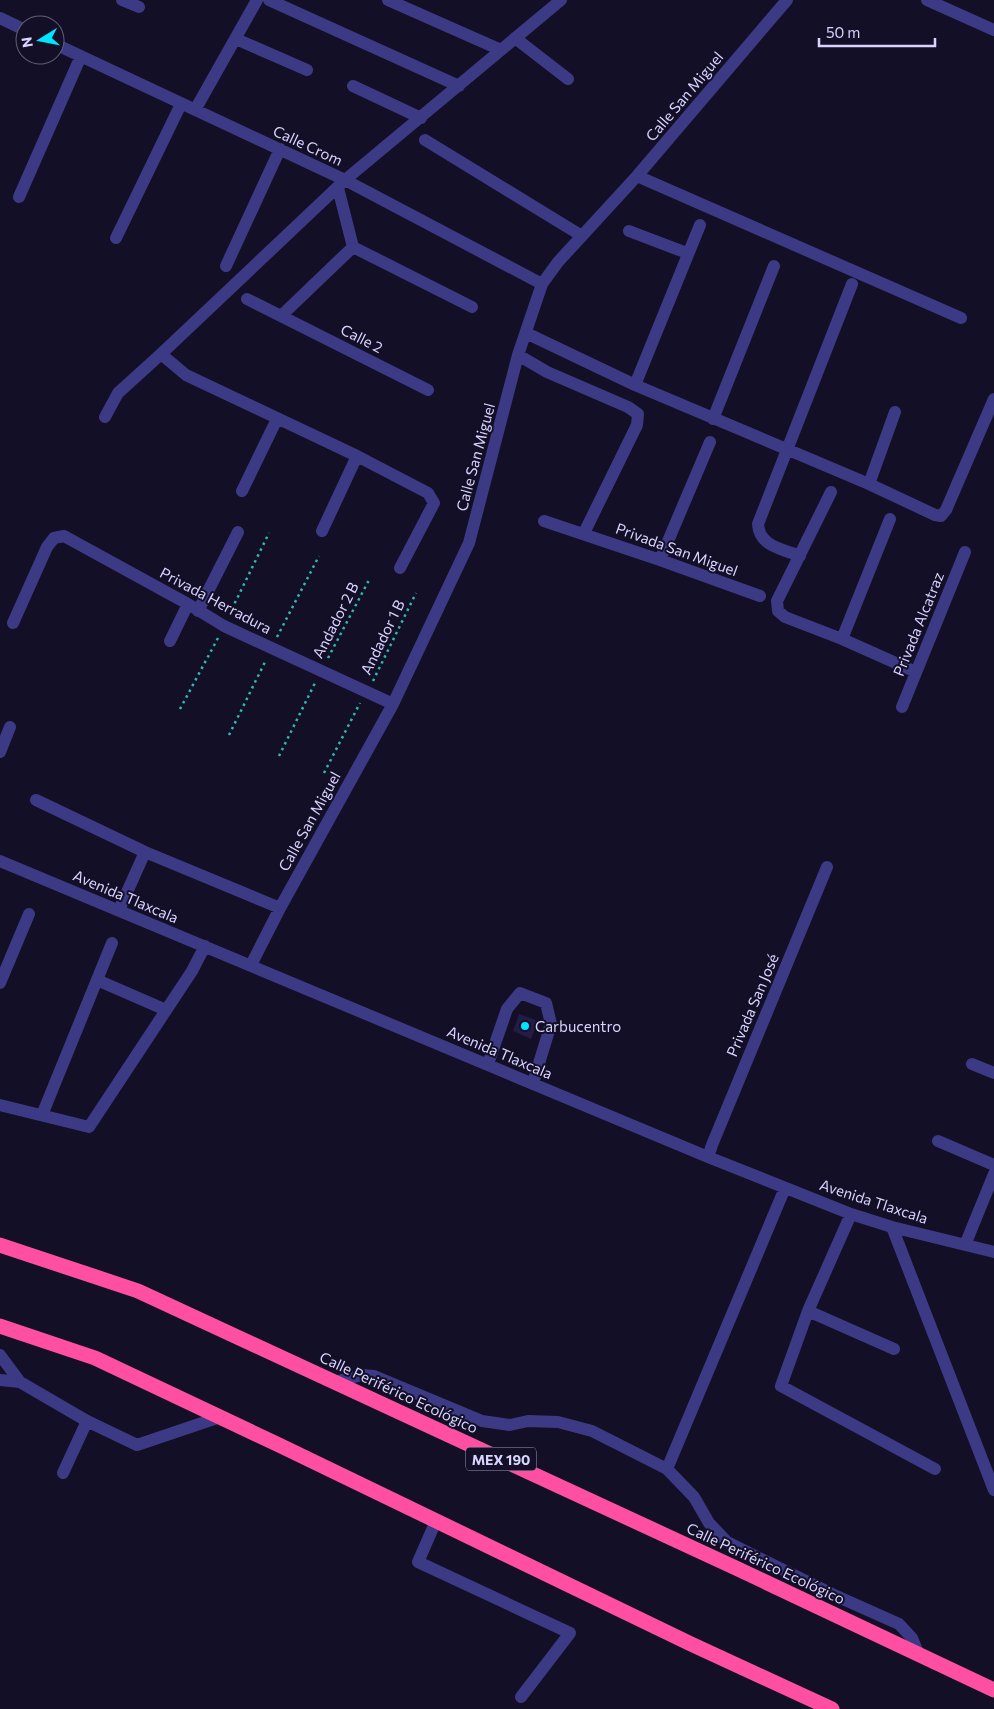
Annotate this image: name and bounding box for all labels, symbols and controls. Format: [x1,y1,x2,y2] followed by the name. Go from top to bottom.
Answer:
[15,15,65,65] north arrow
[819,15,935,47] scale bar
[826,23,860,41] text: 50 m
[17,36,36,49] text: N
[641,48,727,144] street label: Calle San Miguel
[270,121,346,169] street label: Calle Crom
[338,320,386,356] street label: Calle 2
[452,401,498,513] street label: Calle San Miguel
[614,519,740,579] street label: Privada San Miguel
[157,563,275,637] street label: Privada Herradura
[889,569,947,679] street label: Privada Alcatraz
[308,579,362,661] street label: Andador 2 B
[356,596,408,677] street label: Andador 1 B
[274,768,344,874] street label: Calle San Miguel
[71,866,181,926] street label: Avenida Tlaxcala
[722,951,782,1059] street label: Privada San José
[535,1017,621,1035] place label: Carbucentro
[519,1020,531,1032] marker: Carbucentro
[445,1022,555,1082] street label: Avenida Tlaxcala
[818,1175,930,1227] street label: Avenida Tlaxcala
[317,1347,481,1437] street label: Calle Periférico Ecológico
[466,1448,536,1470] road number: MEX 190
[684,1518,848,1608] street label: Calle Periférico Ecológico

